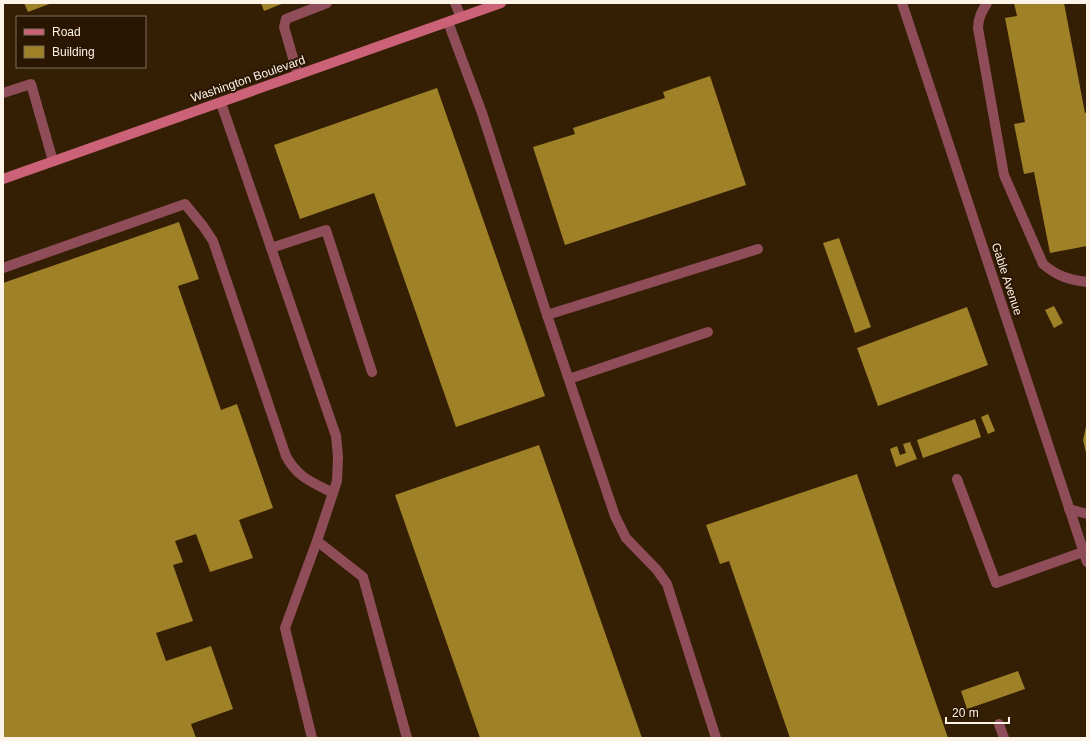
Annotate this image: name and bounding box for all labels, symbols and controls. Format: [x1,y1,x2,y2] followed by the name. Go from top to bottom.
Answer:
[16,16,146,68] legend
[52,25,81,39] text: Road
[52,45,95,59] text: Building
[189,53,307,105] street label: Washington Boulevard
[989,241,1025,317] street label: Gable Avenue
[946,699,1009,725] scale bar
[952,706,979,720] text: 20 m

